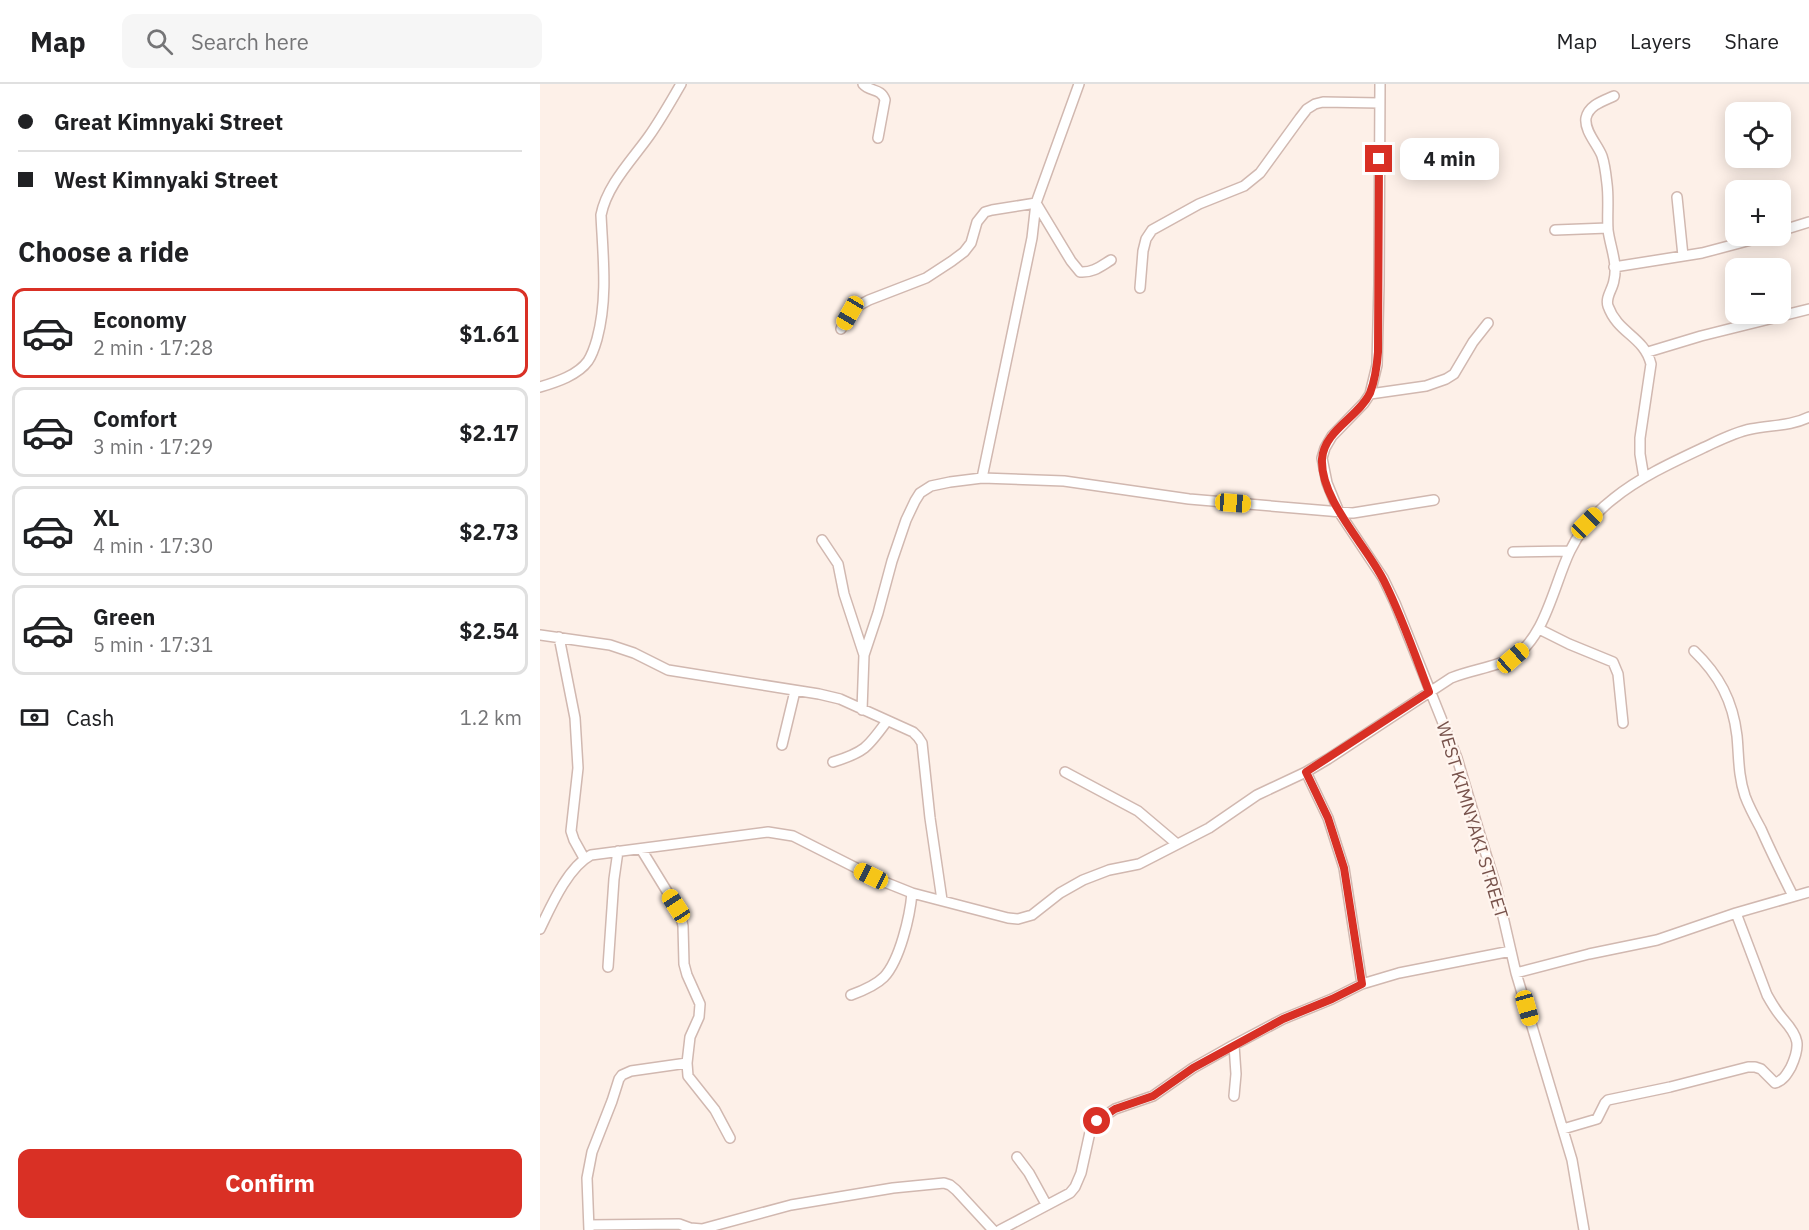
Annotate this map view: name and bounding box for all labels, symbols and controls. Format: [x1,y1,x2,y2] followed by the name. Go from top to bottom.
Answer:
[122,14,542,68] search box
[30,23,86,60] text: Map
[143,25,176,58] icon: search
[191,27,309,56] text: Search here
[1557,27,1597,55] text: Map
[1630,27,1692,55] text: Layers
[1725,27,1779,55] text: Share
[1725,102,1791,324] map controls
[1725,102,1791,168] button: locate
[54,107,283,136] text: Great Kimnyaki Street
[1400,138,1499,180] callout: 4 min
[1365,145,1392,172] route end
[1423,145,1476,172] text: 4 min
[54,165,278,194] text: West Kimnyaki Street
[1725,180,1791,246] button: +
[18,234,189,269] text: Choose a ride
[1725,258,1791,324] button: −
[833,293,867,333] car
[93,305,187,334] text: Economy
[21,306,75,360] icon: car
[459,319,519,348] text: $1.61
[93,334,213,361] text: 2 min · 17:28
[93,404,177,433] text: Comfort
[21,405,75,459] icon: car
[459,418,519,447] text: $2.17
[93,433,213,460] text: 3 min · 17:29
[1214,493,1252,513] car
[93,503,119,532] text: XL
[21,504,75,558] icon: car
[1568,504,1606,542] car
[459,517,519,546] text: $2.73
[93,532,213,559] text: 4 min · 17:30
[93,602,155,631] text: Green
[21,603,75,657] icon: car
[459,616,519,645] text: $2.54
[93,631,213,658] text: 5 min · 17:31
[1494,639,1532,677] car
[18,701,51,734] icon: cash
[66,703,115,732] text: Cash
[460,704,522,731] text: 1.2 km
[1432,719,1513,921] street label: WEST KIMNYAKI STREET
[851,860,891,892] car
[659,886,693,926] car
[1513,988,1541,1028] car
[1083,1107,1110,1134] route start
[18,1149,522,1218] button: Confirm

